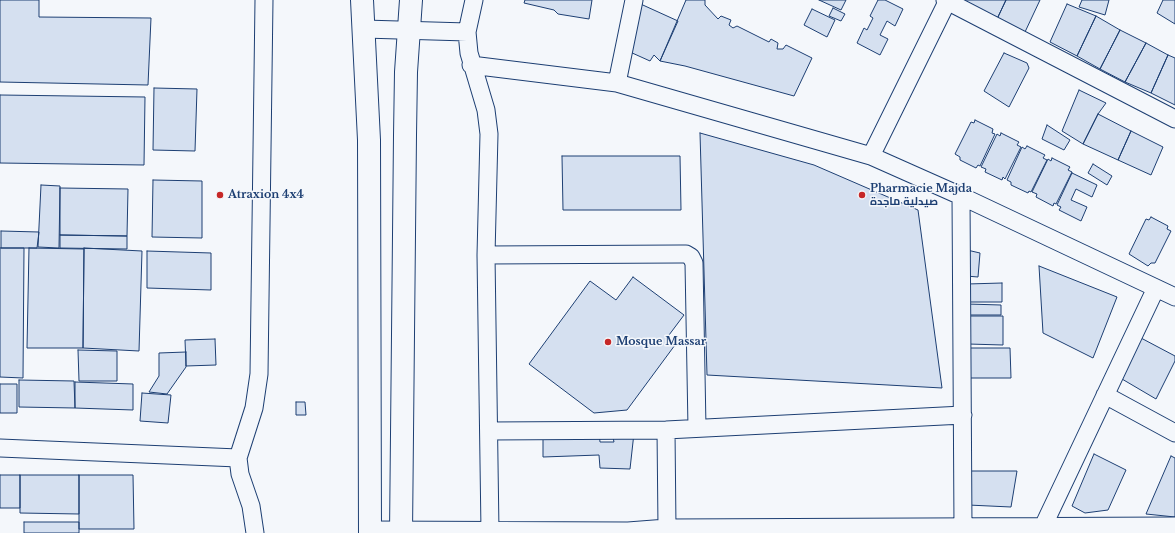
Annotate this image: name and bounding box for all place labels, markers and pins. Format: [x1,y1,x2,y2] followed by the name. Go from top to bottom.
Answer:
[870,182,972,208] place label: Pharmacie Majda صيدلية ماجدة
[228,188,304,202] place label: Atraxion 4x4
[215,190,225,200] marker: Atraxion 4x4
[857,190,867,200] marker: Pharmacie Majda صيدلية ماجدة
[616,335,706,349] place label: Mosque Massar
[603,337,613,347] marker: Mosque Massar

